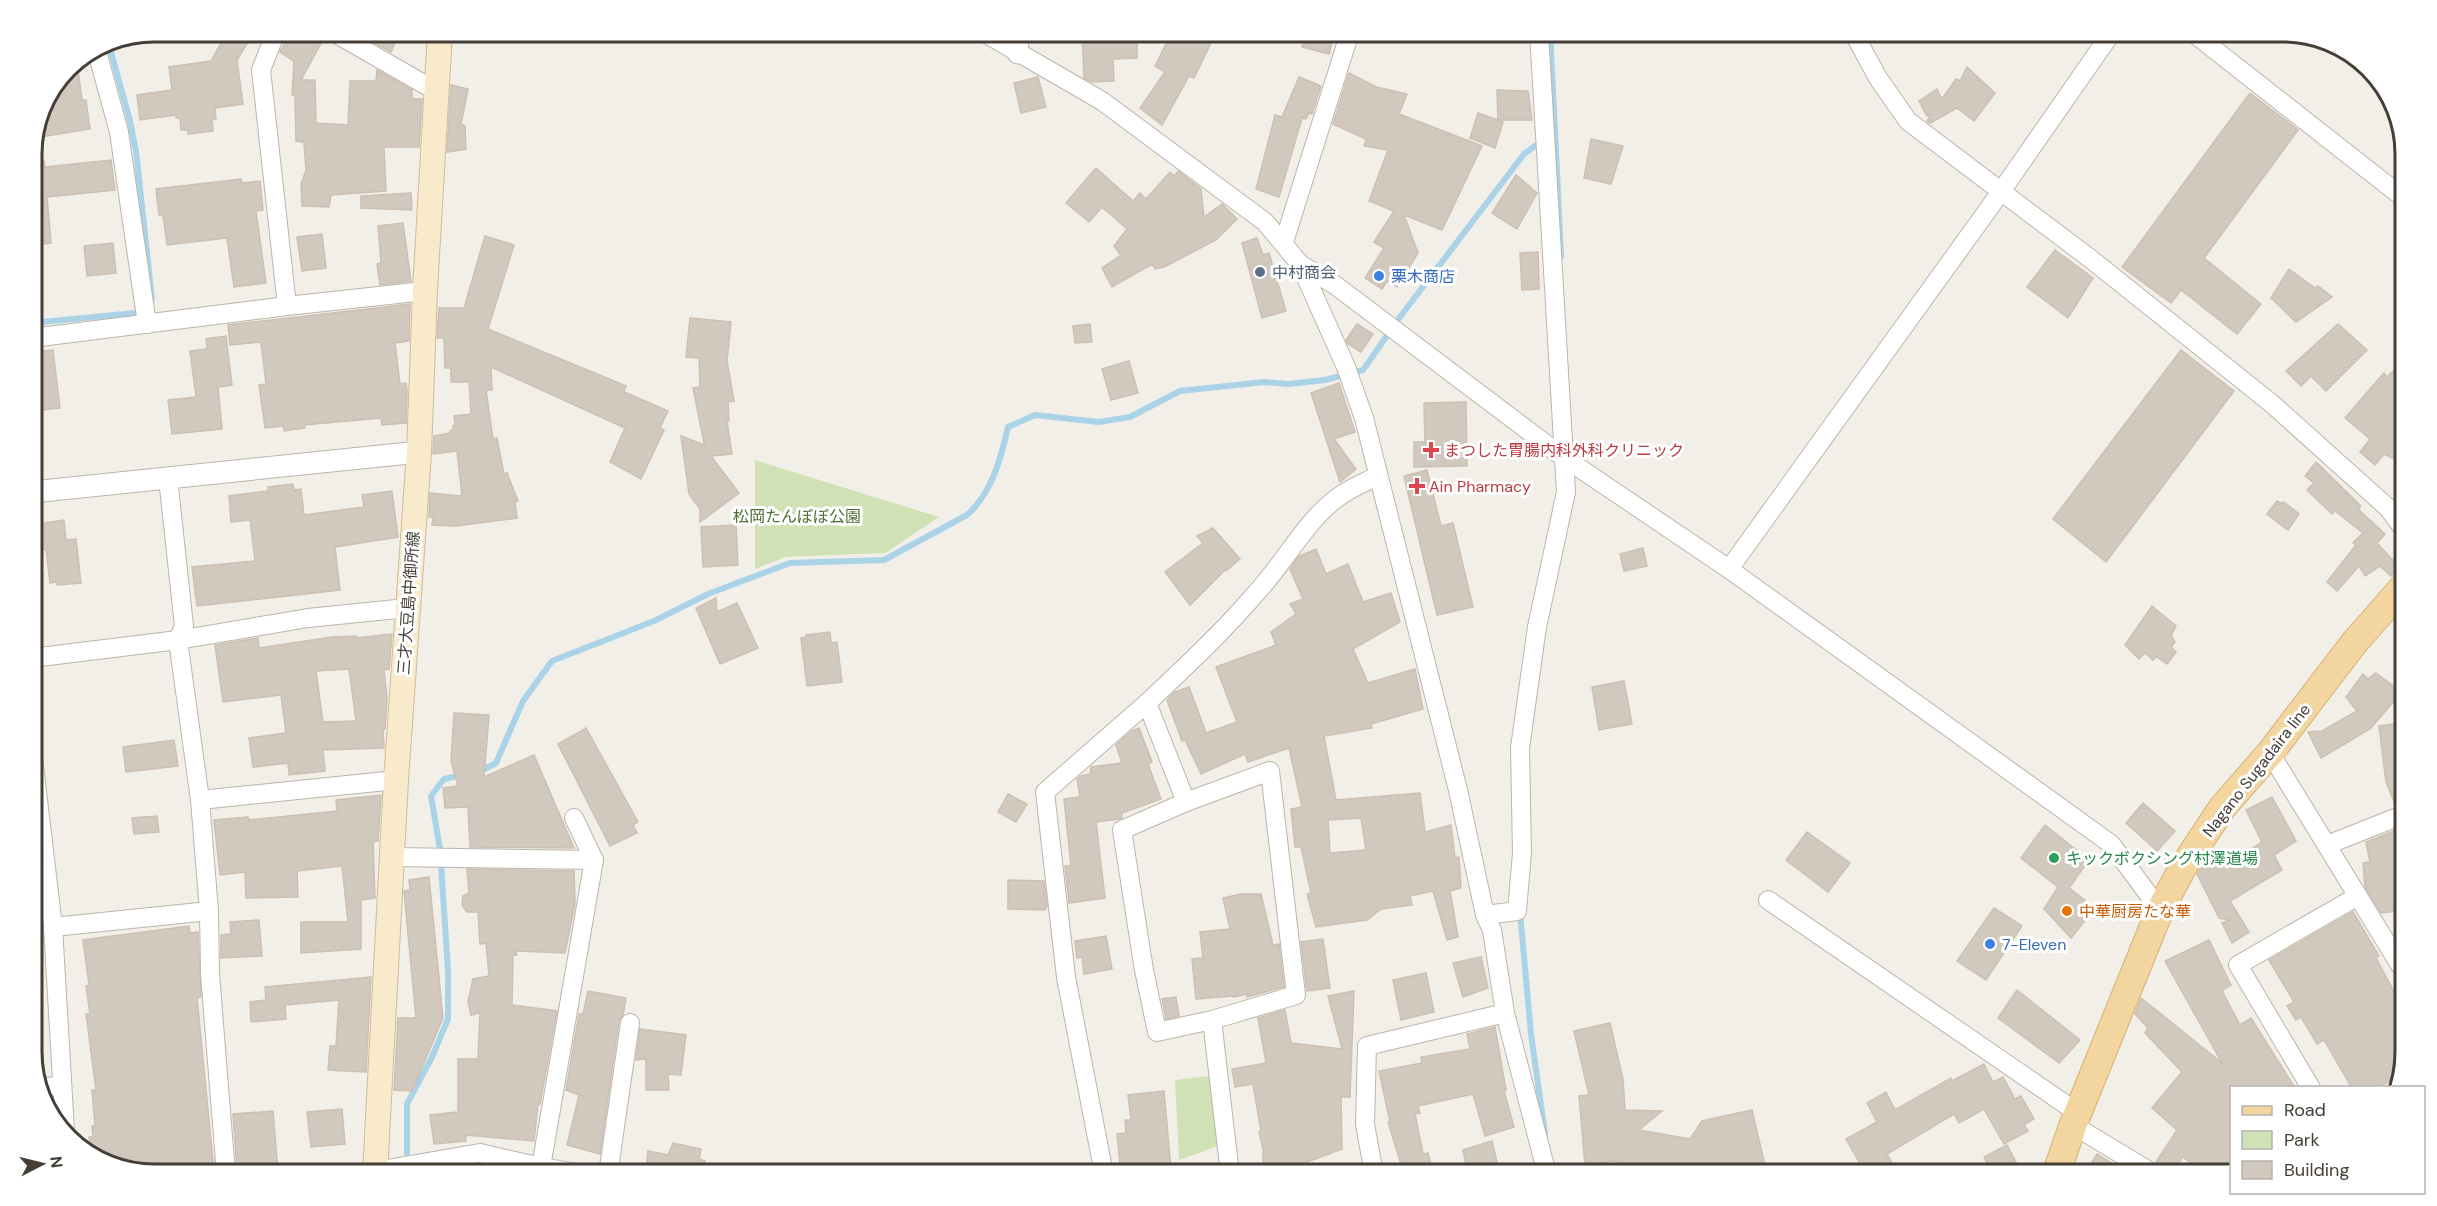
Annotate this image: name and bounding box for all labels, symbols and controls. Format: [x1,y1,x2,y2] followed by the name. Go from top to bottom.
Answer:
[1272,262,1336,283] place label: 中村商会
[1253,265,1267,279] marker: 中村商会
[1391,266,1455,287] place label: 栗木商店
[1372,269,1386,283] marker: 栗木商店
[1444,440,1684,461] place label: まつした胃腸内科外科クリニック
[1422,441,1440,459] marker: まつした胃腸内科外科クリニック
[1429,476,1531,497] place label: Ain Pharmacy
[1410,479,1424,493] marker: Ain Pharmacy
[733,506,861,527] park label: 松岡たんぽぽ公園
[393,530,424,676] street label: 三才大豆島中御所線
[2198,699,2315,841] street label: Nagano Sugadaira line
[2066,848,2258,869] place label: キックボクシング村澤道場
[2047,851,2061,865] marker: キックボクシング村澤道場
[2079,901,2191,922] place label: 中華厨房たな華
[2060,904,2074,918] marker: 中華厨房たな華
[2002,934,2066,955] place label: 7-Eleven
[1983,937,1997,951] marker: 7-Eleven
[2230,1086,2425,1194] legend
[2284,1098,2326,1122] text: Road
[2284,1128,2320,1152] text: Park
[12,1134,72,1194] north arrow
[45,1155,68,1169] text: N
[2284,1158,2349,1182] text: Building

